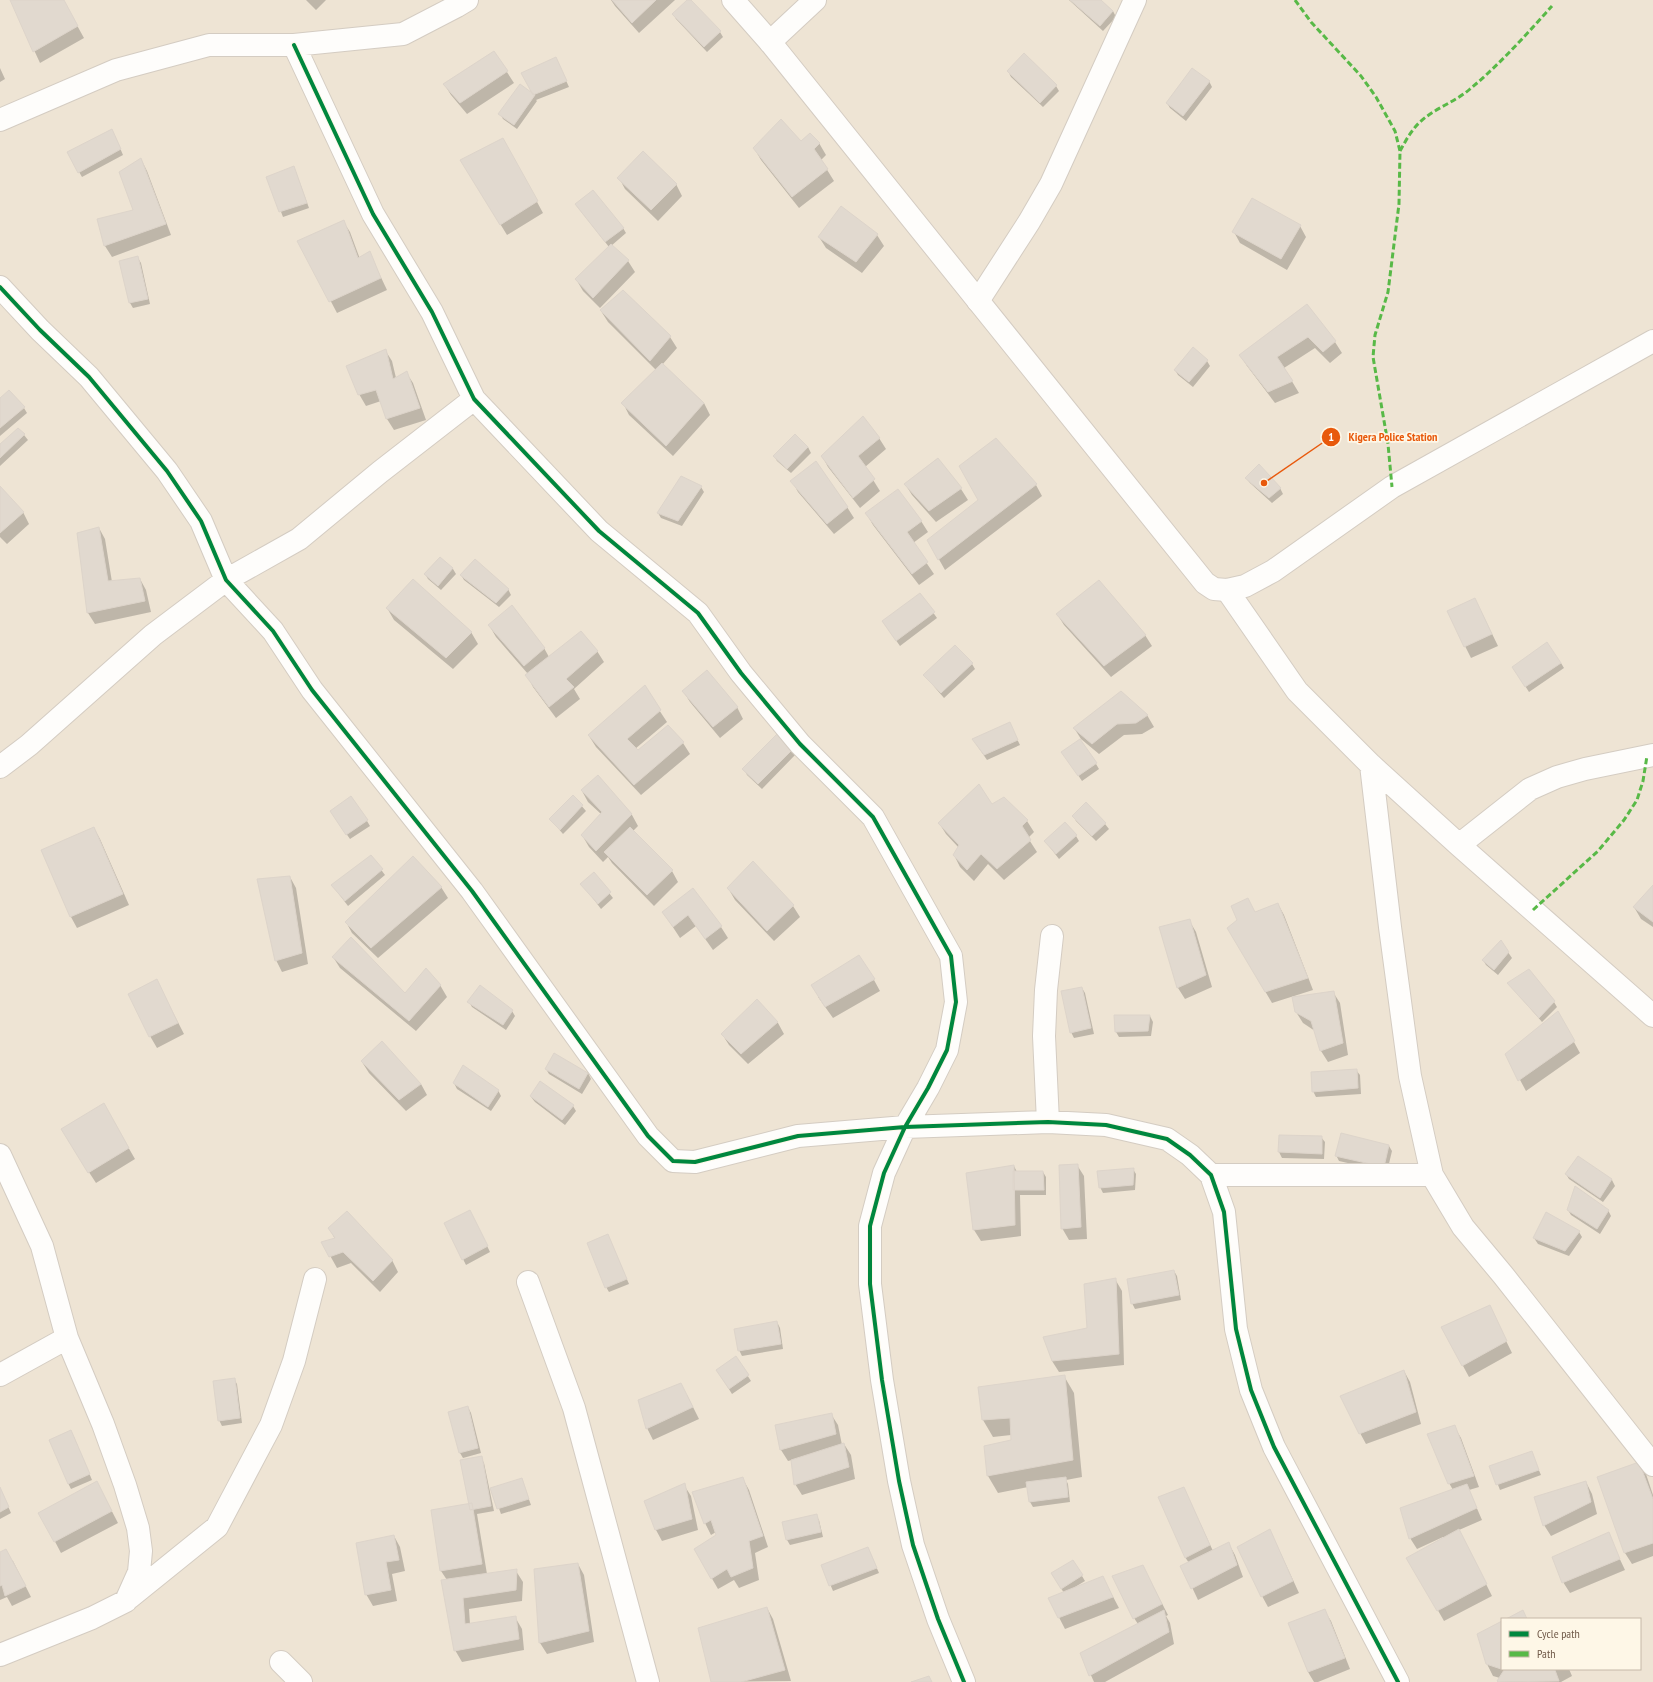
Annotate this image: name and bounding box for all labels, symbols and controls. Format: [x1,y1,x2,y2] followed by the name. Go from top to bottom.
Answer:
[1321,425,1446,449] callout: Kigera Police Station
[1328,429,1334,444] text: 1
[1349,429,1437,444] text: Kigera Police Station
[1501,1618,1641,1670] legend
[1537,1626,1580,1641] text: Cycle path
[1537,1646,1555,1661] text: Path

